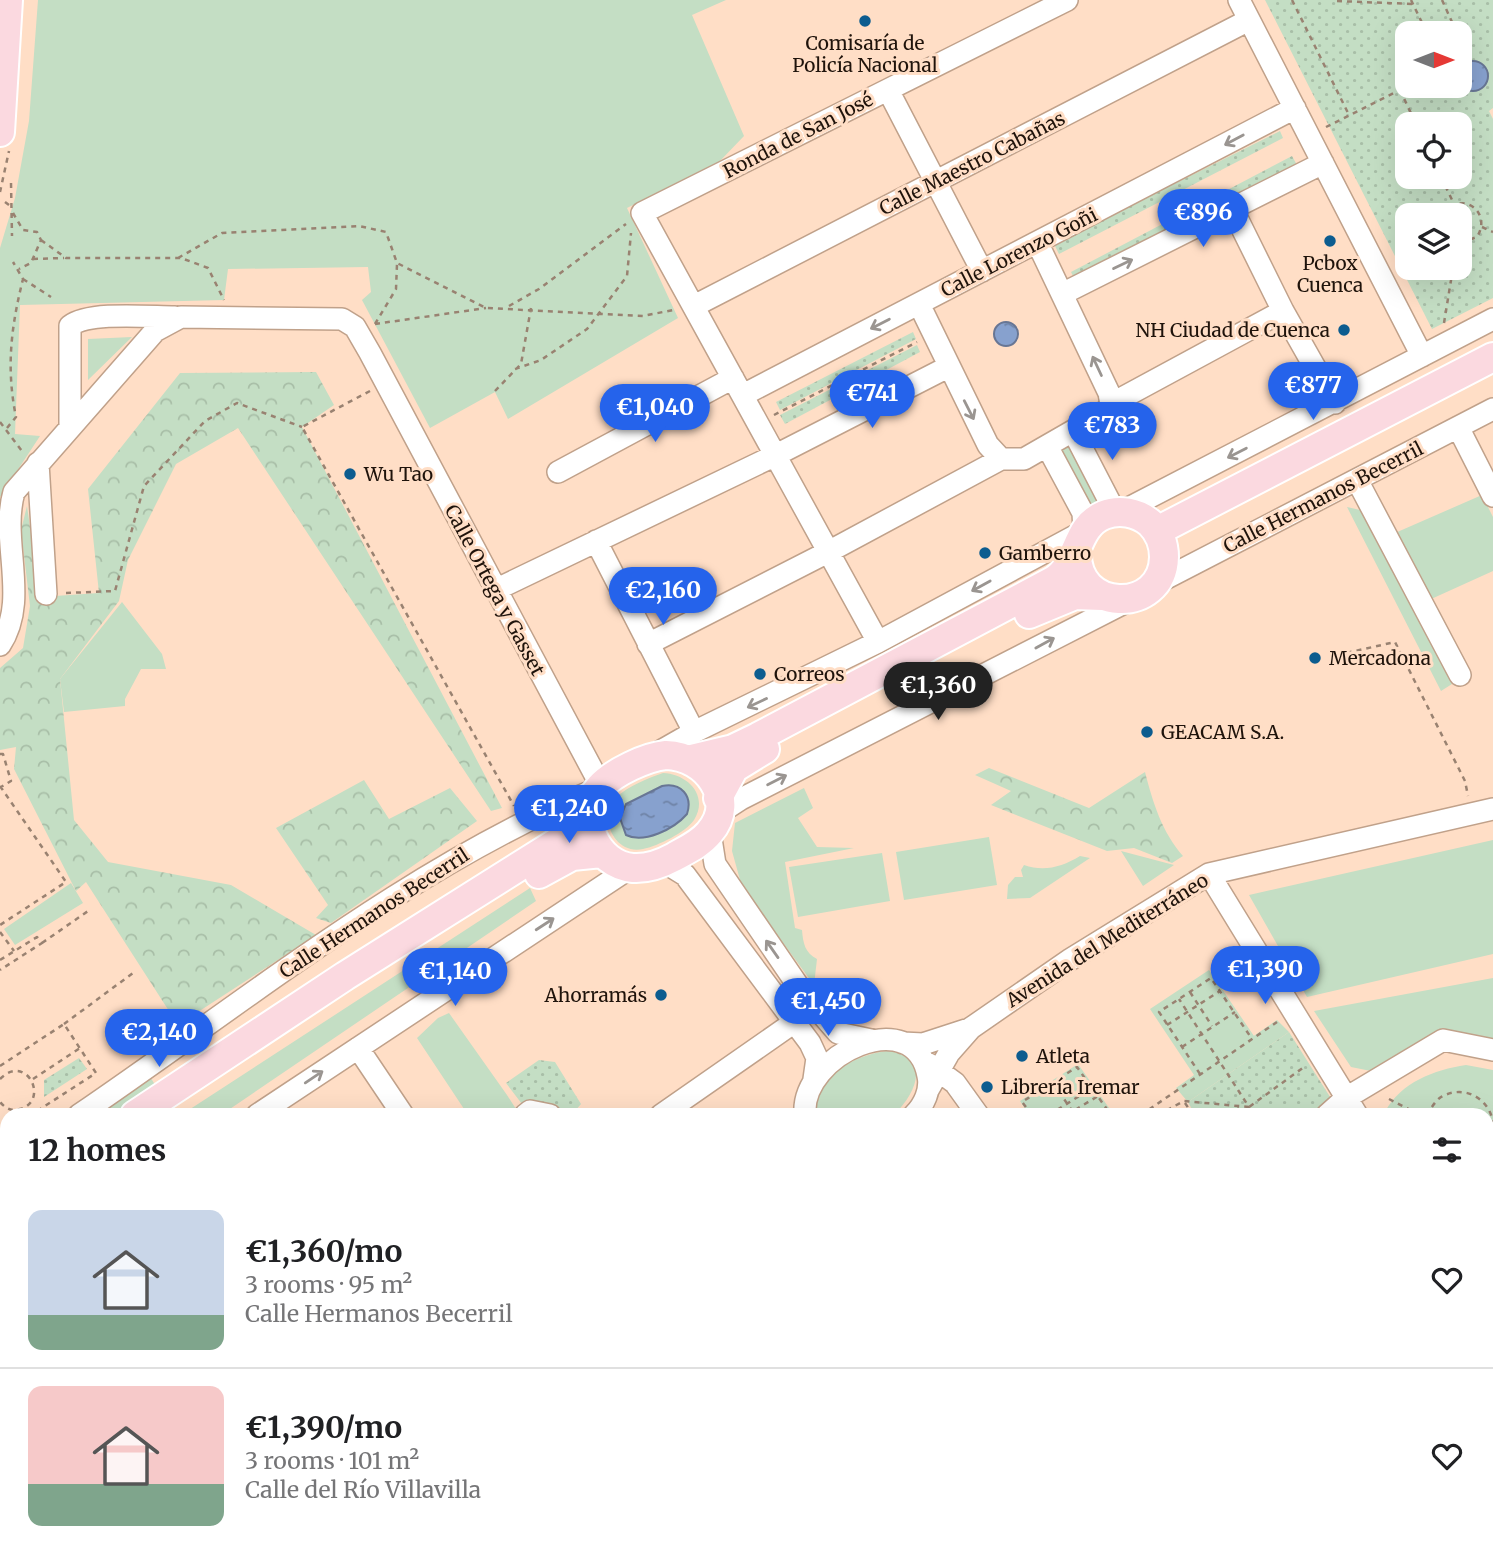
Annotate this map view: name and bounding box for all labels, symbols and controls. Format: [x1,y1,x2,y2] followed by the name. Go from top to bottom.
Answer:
[857,13,873,29] marker: Comisaría de Policía Nacional
[1395,21,1472,98] north arrow
[1395,21,1472,280] map controls
[792,31,938,77] place label: Comisaría de Policía Nacional
[719,87,877,183] street label: Ronda de San José
[875,106,1069,220] street label: Calle Maestro Cabañas
[1395,112,1472,189] button: locate
[1225,133,1245,147] one-way arrow
[1162,190,1244,249] pin: €896
[1174,197,1232,226] text: €896
[937,202,1101,302] street label: Calle Lorenzo Goñi
[1395,203,1472,280] button: layers
[1322,233,1338,249] marker: Pcbox Cuenca
[1297,251,1363,297] place label: Pcbox Cuenca
[1112,257,1133,270] one-way arrow
[870,317,891,331] one-way arrow
[1135,318,1330,342] place label: NH Ciudad de Cuenca
[1336,322,1352,338] marker: NH Ciudad de Cuenca
[1089,356,1103,377] one-way arrow
[1272,362,1354,422] pin: €877
[831,370,913,430] pin: €741
[1284,370,1342,399] text: €877
[846,378,898,407] text: €741
[598,384,712,444] pin: €1,040
[616,392,694,421] text: €1,040
[963,399,977,420] one-way arrow
[1071,402,1153,462] pin: €783
[1084,410,1140,439] text: €783
[1219,436,1427,558] street label: Calle Hermanos Becerril
[1227,446,1248,460] one-way arrow
[363,462,433,486] place label: Wu Tao
[342,466,358,482] marker: Wu Tao
[440,500,551,680] street label: Calle Ortega y Gasset
[999,541,1091,565] place label: Gamberro
[977,545,993,561] marker: Gamberro
[606,568,720,627] pin: €2,160
[625,575,701,604] text: €2,160
[971,579,991,593] one-way arrow
[1035,636,1055,650] one-way arrow
[1329,646,1431,670] place label: Mercadona
[1307,650,1323,666] marker: Mercadona
[774,662,845,686] place label: Correos
[881,662,995,722] pin: €1,360
[752,666,768,682] marker: Correos
[900,670,976,699] text: €1,360
[747,697,769,710] one-way arrow
[1161,720,1284,744] place label: GEACAM S.A.
[1139,724,1155,740] marker: GEACAM S.A.
[766,773,787,787] one-way arrow
[512,786,626,845] pin: €1,240
[530,793,608,822] text: €1,240
[275,843,473,983] street label: Calle Hermanos Becerril
[1001,868,1213,1013] street label: Avenida del Mediterráneo
[534,917,554,931] one-way arrow
[765,940,779,959] one-way arrow
[1208,946,1322,1006] pin: €1,390
[398,948,512,1008] pin: €1,140
[1227,954,1303,983] text: €1,390
[418,956,492,985] text: €1,140
[771,978,885,1038] pin: €1,450
[543,983,647,1007] place label: Ahorramás
[790,986,866,1015] text: €1,450
[653,987,669,1003] marker: Ahorramás
[102,1010,216,1069] pin: €2,140
[121,1017,197,1046] text: €2,140
[1035,1044,1090,1068] place label: Atleta
[1014,1048,1030,1064] marker: Atleta
[304,1070,323,1084] one-way arrow
[1001,1075,1140,1099] place label: Librería Iremar
[979,1079,995,1095] marker: Librería Iremar
[28,1131,166,1169] text: 12 homes
[1428,1131,1466,1169] icon: filters
[245,1232,402,1270] text: €1,360/mo
[84,1238,168,1322] icon: home
[1428,1261,1466,1299] icon: heart
[245,1270,412,1299] text: 3 rooms · 95 m²
[245,1299,513,1328] text: Calle Hermanos Becerril
[245,1408,402,1446] text: €1,390/mo
[84,1414,168,1498] icon: home
[1428,1437,1466,1475] icon: heart
[245,1446,419,1475] text: 3 rooms · 101 m²
[245,1475,481,1504] text: Calle del Río Villavilla

